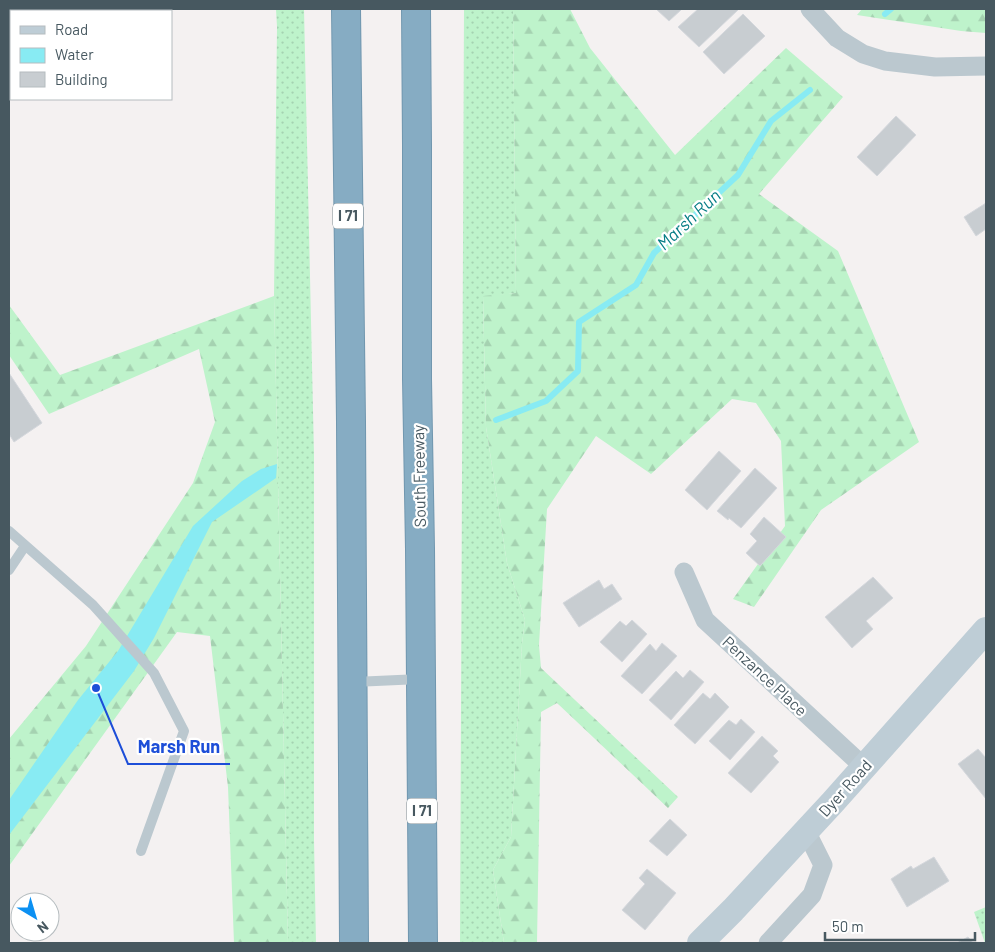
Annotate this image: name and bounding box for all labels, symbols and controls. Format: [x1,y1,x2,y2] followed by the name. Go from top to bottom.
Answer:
[10,10,172,100] legend
[55,20,88,38] text: Road
[55,45,94,63] text: Water
[55,70,108,88] text: Building
[652,184,725,254] water label: Marsh Run
[333,204,363,228] road number: I 71
[408,424,429,527] street label: South Freeway
[719,632,811,720] street label: Penzance Place
[128,731,230,764] callout: Marsh Run
[138,735,220,757] text: Marsh Run
[814,755,875,820] street label: Dyer Road
[407,798,437,824] road number: I 71
[10,892,60,942] north arrow
[825,910,975,942] scale bar
[832,917,864,935] text: 50 m
[34,918,52,937] text: N

